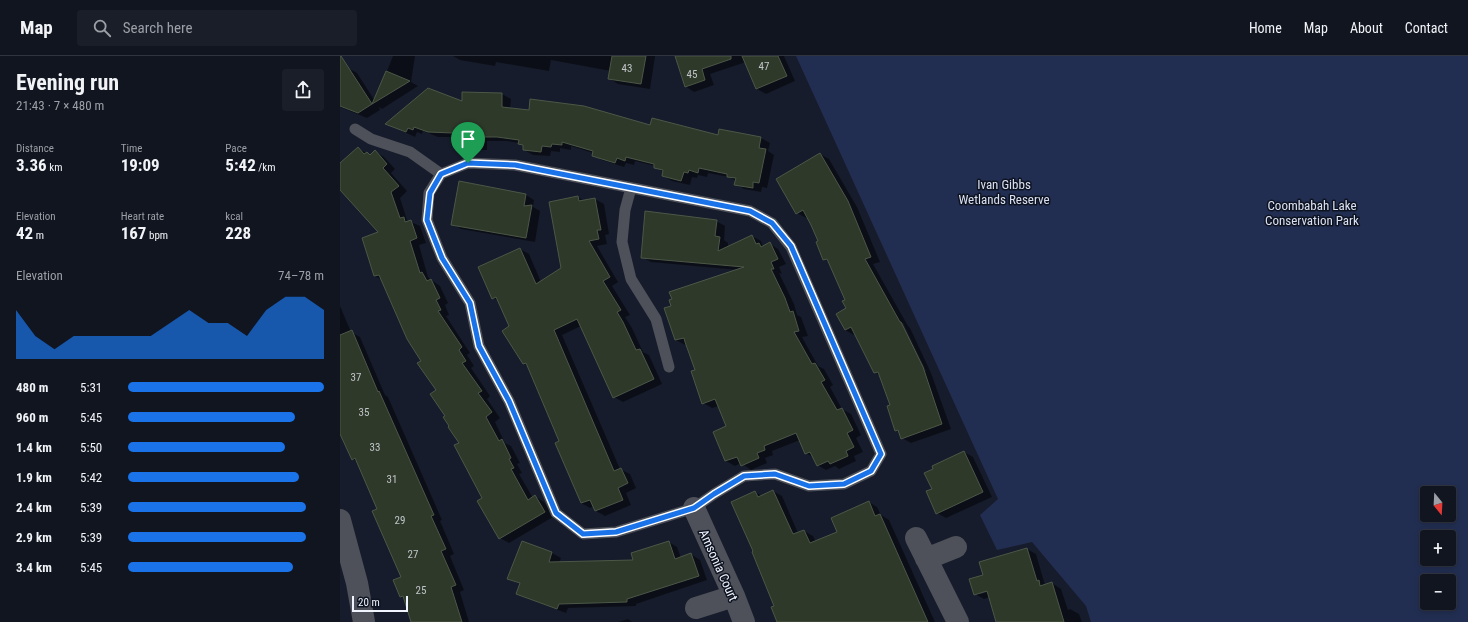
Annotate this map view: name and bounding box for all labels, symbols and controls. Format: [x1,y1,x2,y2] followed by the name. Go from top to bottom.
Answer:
[77,10,357,46] search box
[20,16,53,39] text: Map
[91,17,113,39] icon: search
[123,19,193,37] text: Search here
[1249,20,1282,36] text: Home
[1304,20,1328,36] text: Map
[1350,20,1383,36] text: About
[1405,20,1448,36] text: Contact
[759,60,769,73] house number: 47
[622,62,632,75] house number: 43
[687,68,697,81] house number: 45
[282,69,324,111] button: share
[16,70,119,95] text: Evening run
[16,98,104,113] text: 21:43 · 7 × 480 m
[451,122,485,163] pin
[457,128,479,150] icon: arrive
[16,142,54,155] text: Distance
[121,142,142,155] text: Time
[225,142,247,155] text: Pace
[16,155,47,175] text: 3.36
[121,155,160,175] text: 19:09
[225,155,256,175] text: 5:42
[47,161,62,174] text: km
[256,161,276,174] text: /km
[958,177,1050,207] park label: Ivan Gibbs Wetlands Reserve
[1265,198,1359,228] park label: Coombabah Lake Conservation Park
[16,210,56,223] text: Elevation
[121,210,164,223] text: Heart rate
[225,210,243,223] text: kcal
[16,223,33,243] text: 42
[121,223,146,243] text: 167
[225,223,251,243] text: 228
[33,229,44,242] text: m
[146,229,168,242] text: bpm
[16,268,63,283] text: Elevation
[278,268,324,283] text: 74–78 m
[351,371,361,384] house number: 37
[16,380,48,395] text: 480 m
[80,380,102,395] text: 5:31
[359,406,369,419] house number: 35
[16,410,48,425] text: 960 m
[80,410,102,425] text: 5:45
[16,440,52,455] text: 1.4 km
[80,440,102,455] text: 5:50
[370,441,380,454] house number: 33
[16,470,52,485] text: 1.9 km
[80,470,102,485] text: 5:42
[387,473,397,486] house number: 31
[1420,486,1456,522] north arrow
[1420,486,1456,610] map controls
[16,500,52,515] text: 2.4 km
[80,500,102,515] text: 5:39
[395,514,405,527] house number: 29
[696,527,741,603] street label: Amsonia Court
[16,530,52,545] text: 2.9 km
[80,530,102,545] text: 5:39
[1420,530,1456,566] button: +
[408,548,418,561] house number: 27
[16,560,52,575] text: 3.4 km
[80,560,102,575] text: 5:45
[1420,574,1456,610] button: −
[416,584,426,597] house number: 25
[352,594,408,613] scale bar
[358,596,380,609] text: 20 m

